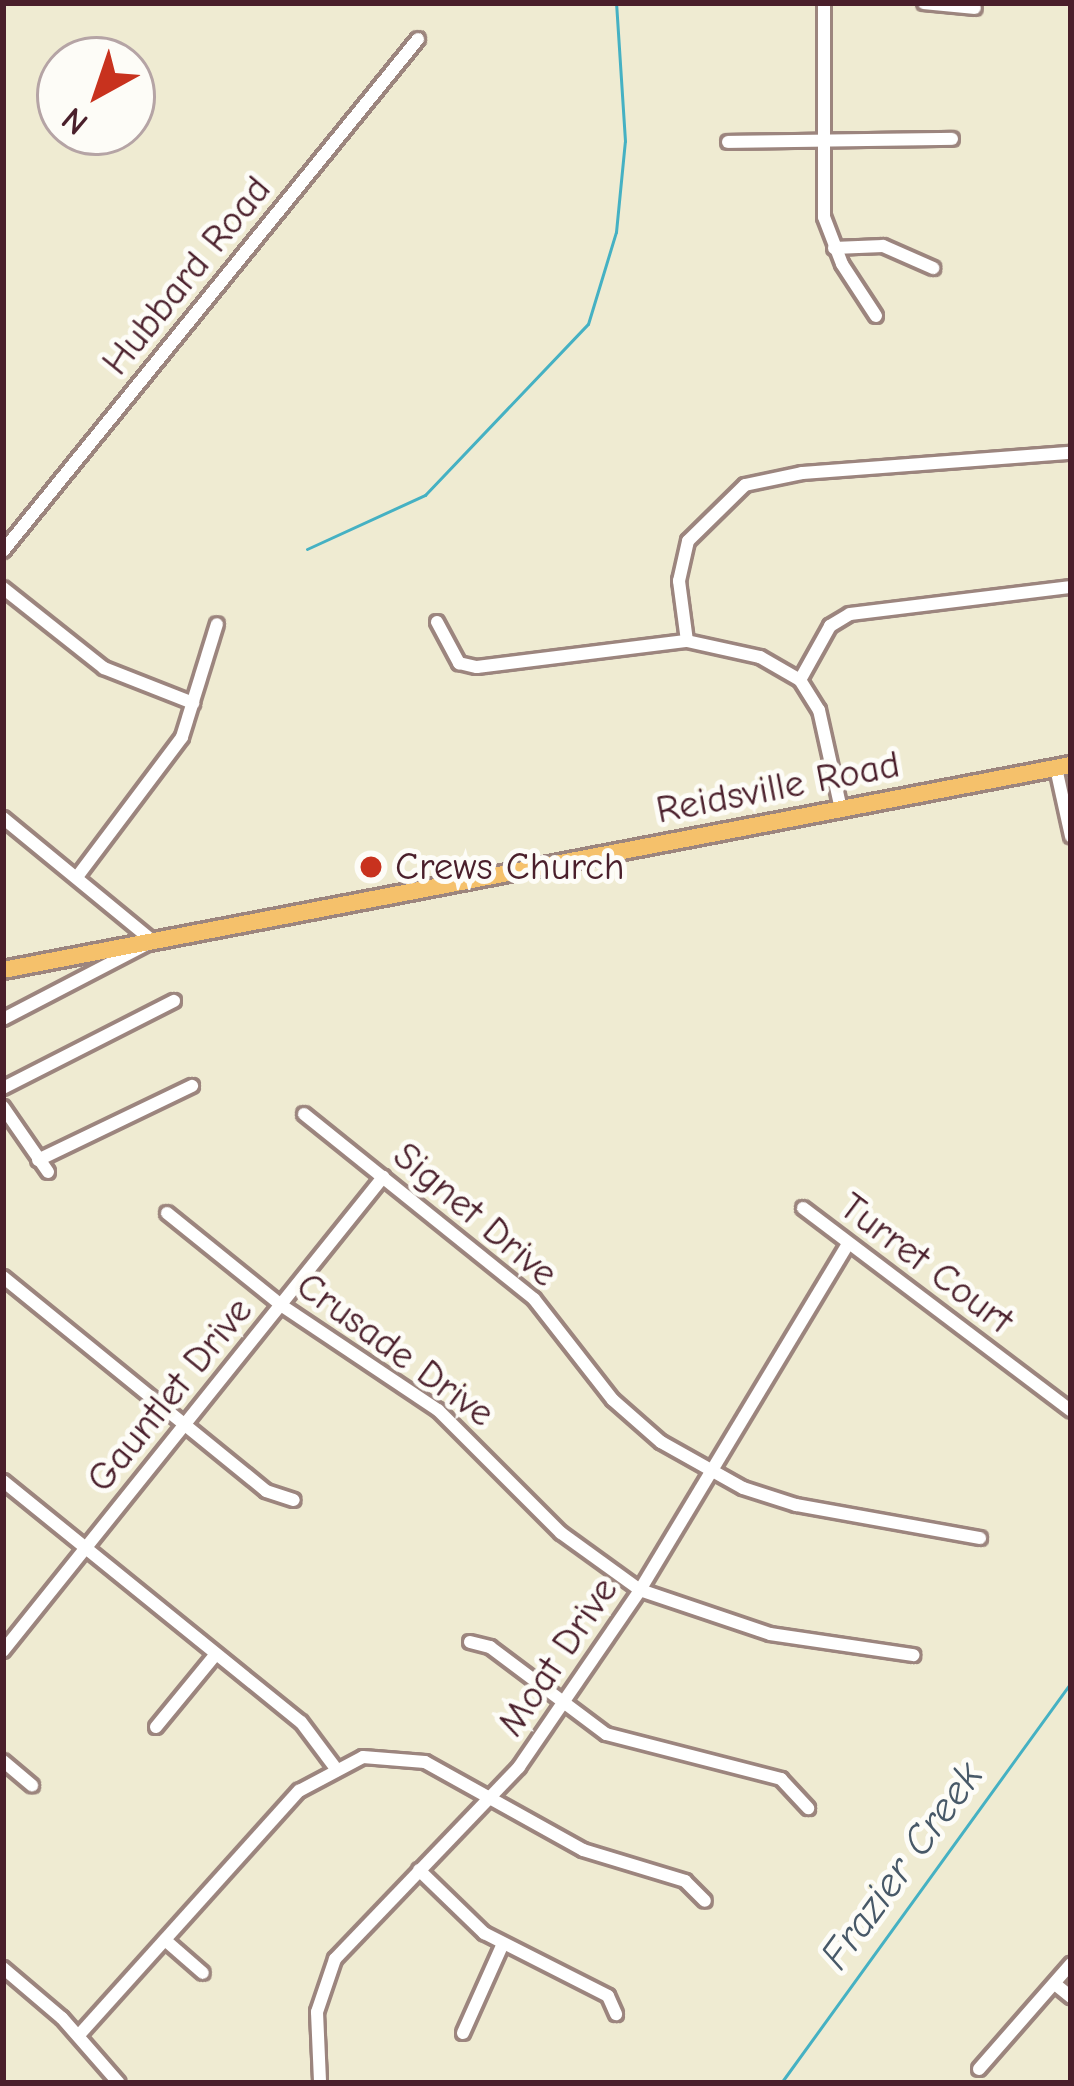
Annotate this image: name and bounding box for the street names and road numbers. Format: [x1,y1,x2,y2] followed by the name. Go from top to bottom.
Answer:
[93,167,281,385] street label: Hubbard Road
[652,741,904,835] street label: Reidsville Road
[383,1133,567,1297] street label: Signet Drive
[830,1184,1022,1344] street label: Turret Court
[287,1263,503,1437] street label: Crusade Drive
[77,1288,263,1502] street label: Gauntlet Drive
[488,1569,628,1745] street label: Moat Drive

